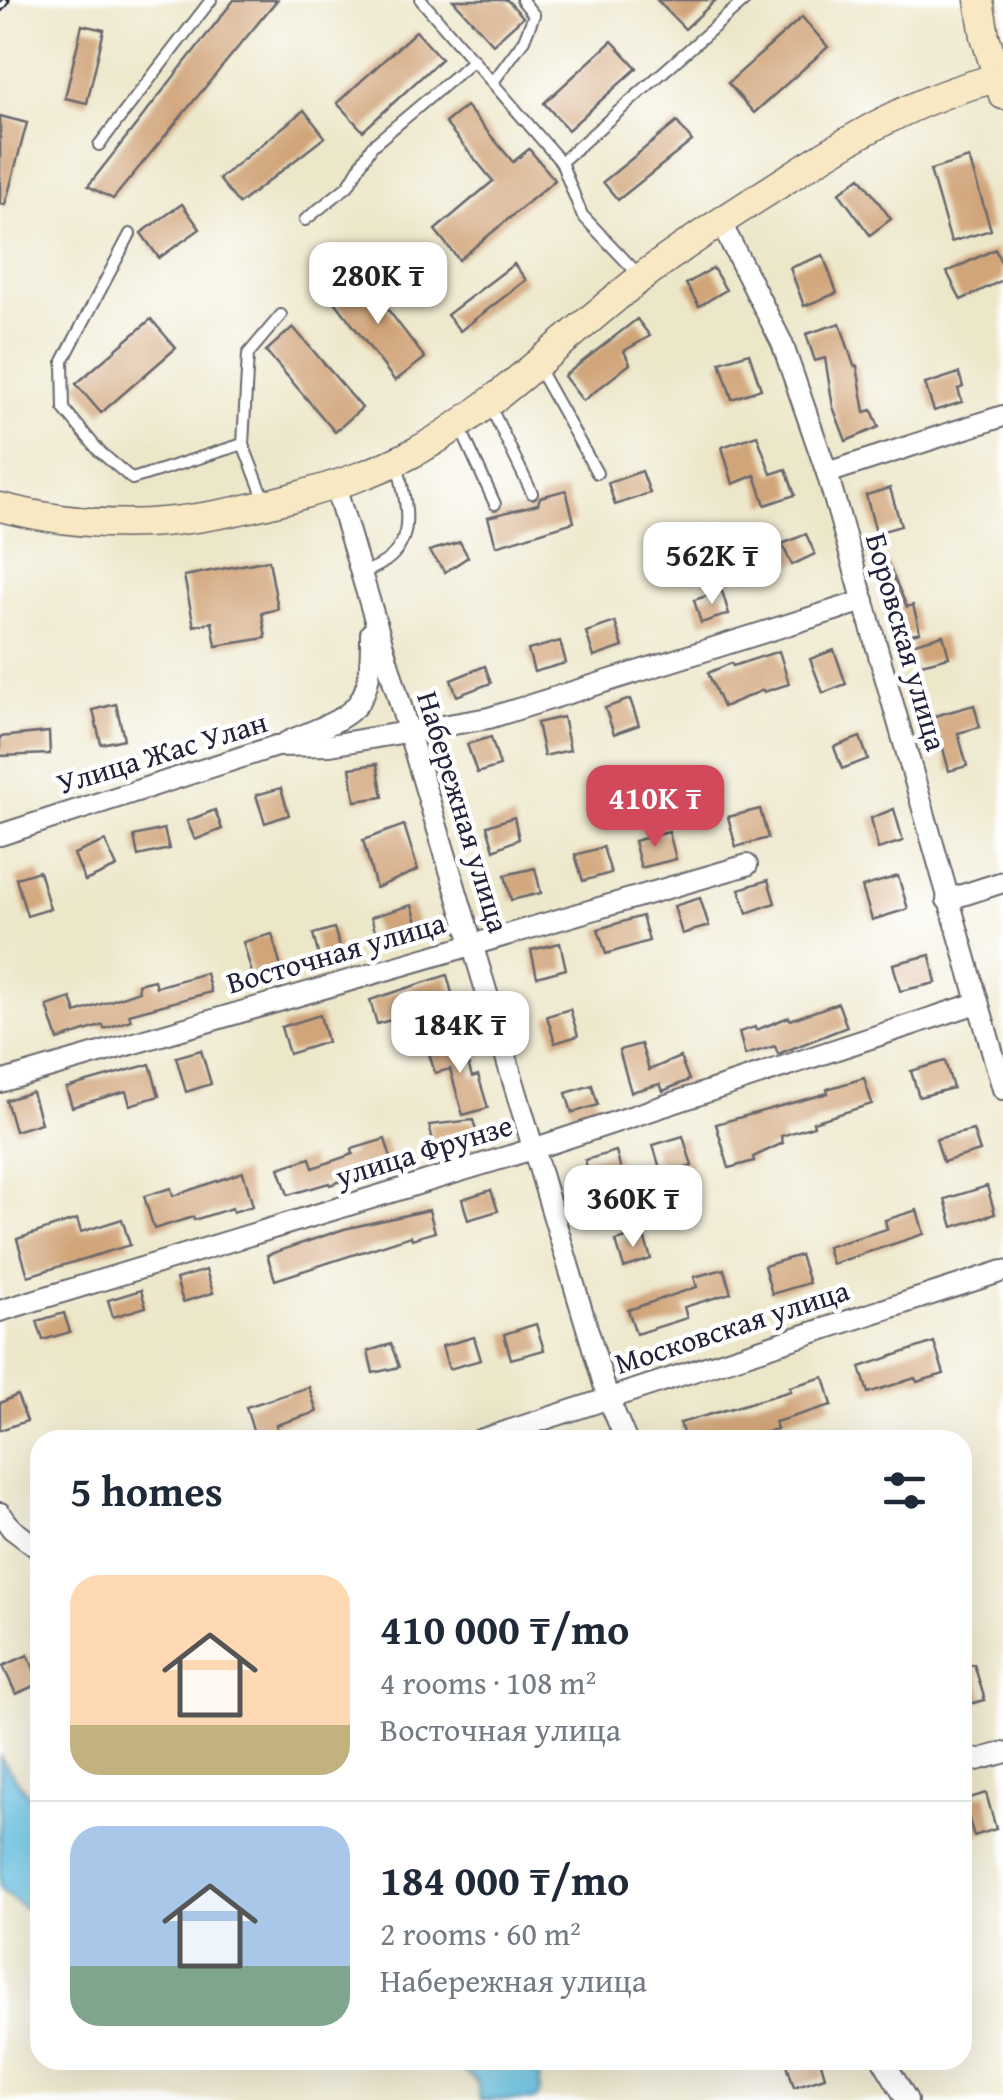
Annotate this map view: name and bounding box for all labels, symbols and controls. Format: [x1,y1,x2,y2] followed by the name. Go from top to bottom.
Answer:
[297,242,459,327] pin: 280K ₸
[331,251,425,298] text: 280K ₸
[631,522,793,607] pin: 562K ₸
[855,528,959,756] street label: Боровская улица
[665,531,759,578] text: 562K ₸
[406,686,522,939] street label: Набережная улица
[51,699,272,805] street label: Улица Жас Улан
[574,765,736,850] pin: 410K ₸
[608,774,702,821] text: 410K ₸
[221,900,451,1004] street label: Восточная улица
[379,991,541,1076] pin: 184K ₸
[413,1000,507,1047] text: 184K ₸
[329,1102,518,1198] street label: улица Фрунзе
[552,1165,714,1250] pin: 360K ₸
[586,1174,680,1221] text: 360K ₸
[609,1267,855,1385] street label: Московская улица
[70,1460,223,1521] text: 5 homes
[877,1463,932,1518] icon: filters
[380,1598,629,1659] text: 410 000 ₸/mo
[150,1615,270,1735] icon: home
[380,1659,596,1706] text: 4 rooms · 108 m²
[380,1706,621,1753] text: Восточная улица
[380,1849,629,1910] text: 184 000 ₸/mo
[150,1866,270,1986] icon: home
[380,1910,581,1957] text: 2 rooms · 60 m²
[380,1957,647,2004] text: Набережная улица

